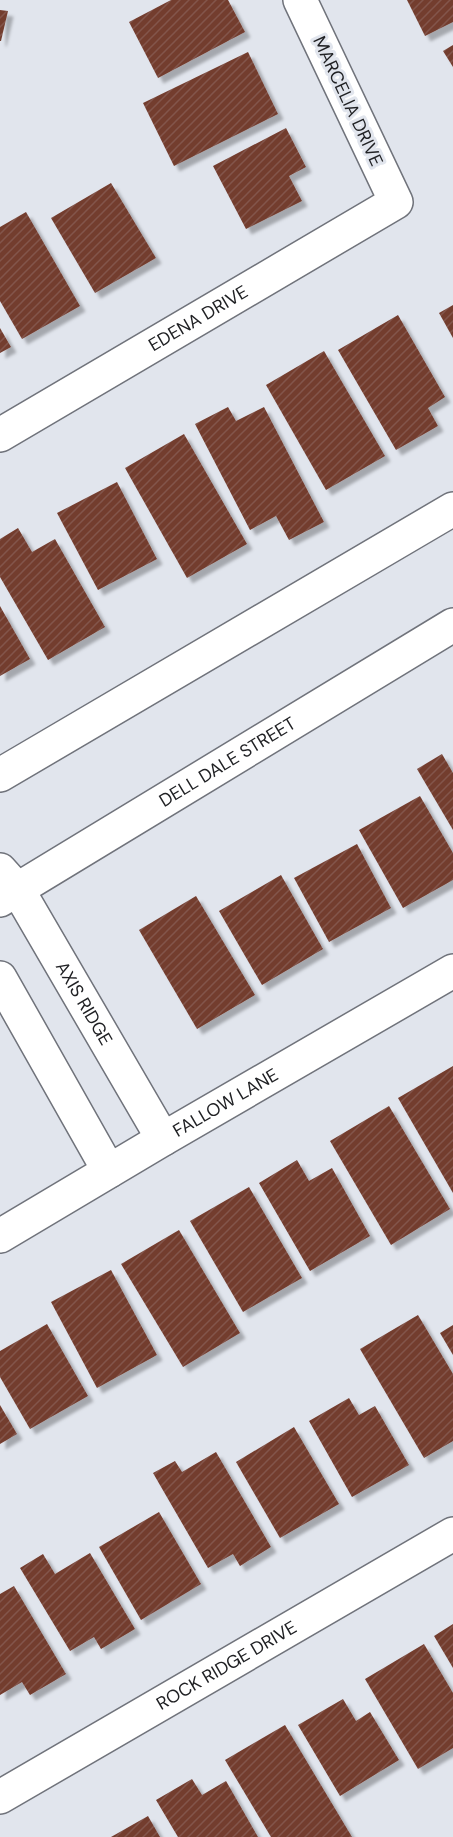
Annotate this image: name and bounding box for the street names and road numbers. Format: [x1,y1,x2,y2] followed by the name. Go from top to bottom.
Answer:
[307,32,389,170] street label: MARCELIA DRIVE
[144,280,252,357] street label: EDENA DRIVE
[155,711,300,813] street label: DELL DALE STREET
[50,957,118,1050] street label: AXIS RIDGE
[169,1063,283,1143] street label: FALLOW LANE
[152,1615,301,1716] street label: ROCK RIDGE DRIVE

